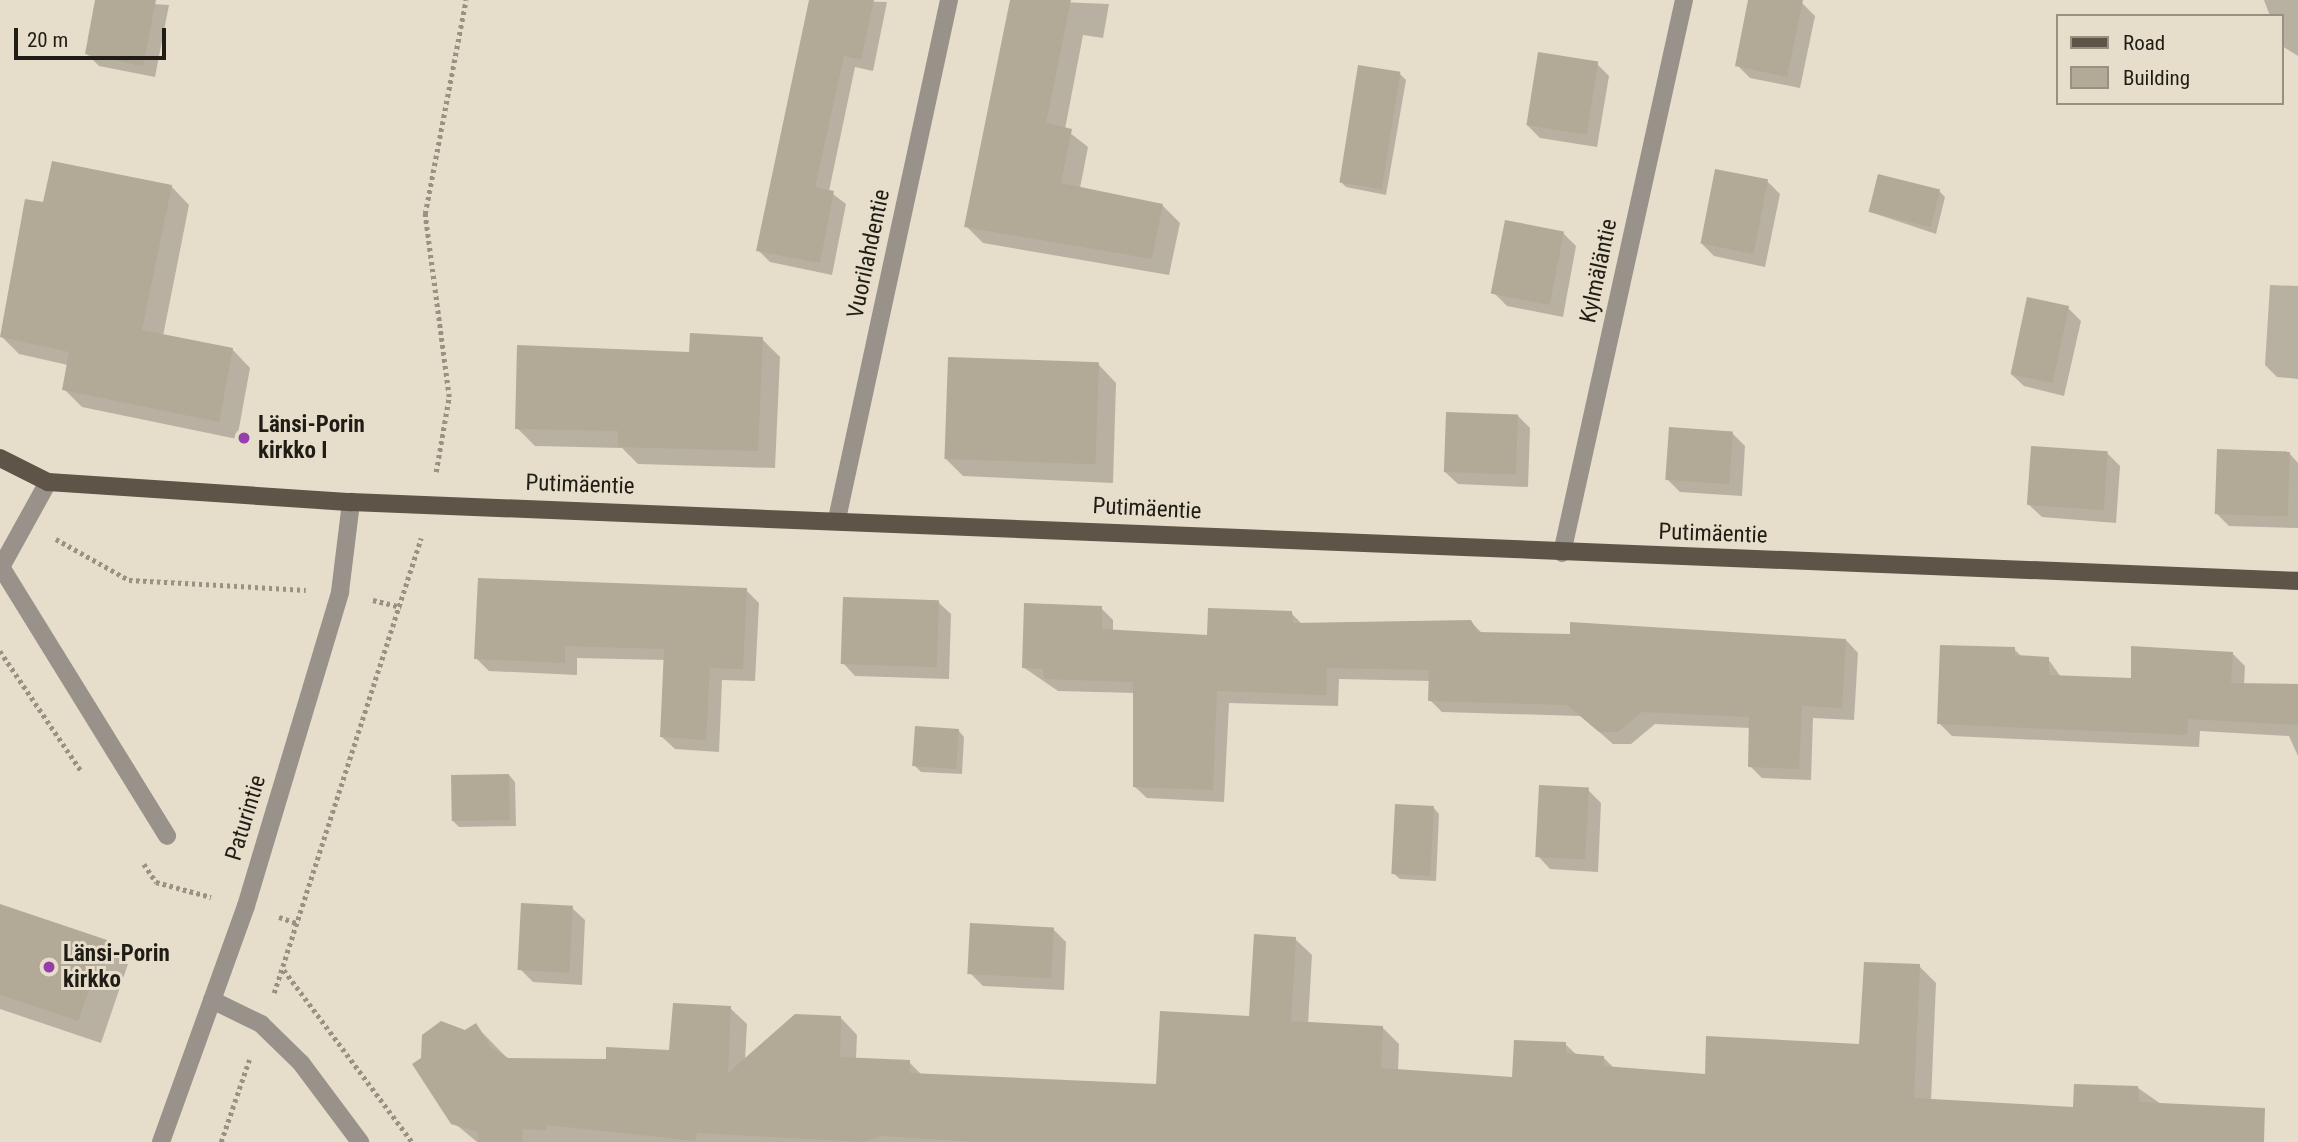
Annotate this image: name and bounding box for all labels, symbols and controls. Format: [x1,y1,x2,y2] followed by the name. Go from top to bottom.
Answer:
[18,14,170,58] scale bar
[2056,14,2284,105] legend
[27,28,68,52] text: 20 m
[2123,31,2165,55] text: Road
[2123,66,2190,90] text: Building
[842,187,896,321] street label: Vuorilahdentie
[1575,216,1623,326] street label: Kylmäläntie
[258,411,365,465] place label: Länsi-Porin kirkko I
[236,430,252,446] marker: Länsi-Porin kirkko I
[525,469,635,501] street label: Putimäentie
[1092,492,1202,526] street label: Putimäentie
[1658,518,1768,550] street label: Putimäentie
[220,772,272,864] street label: Paturintie
[63,940,170,994] place label: Länsi-Porin kirkko
[41,959,57,975] marker: Länsi-Porin kirkko

